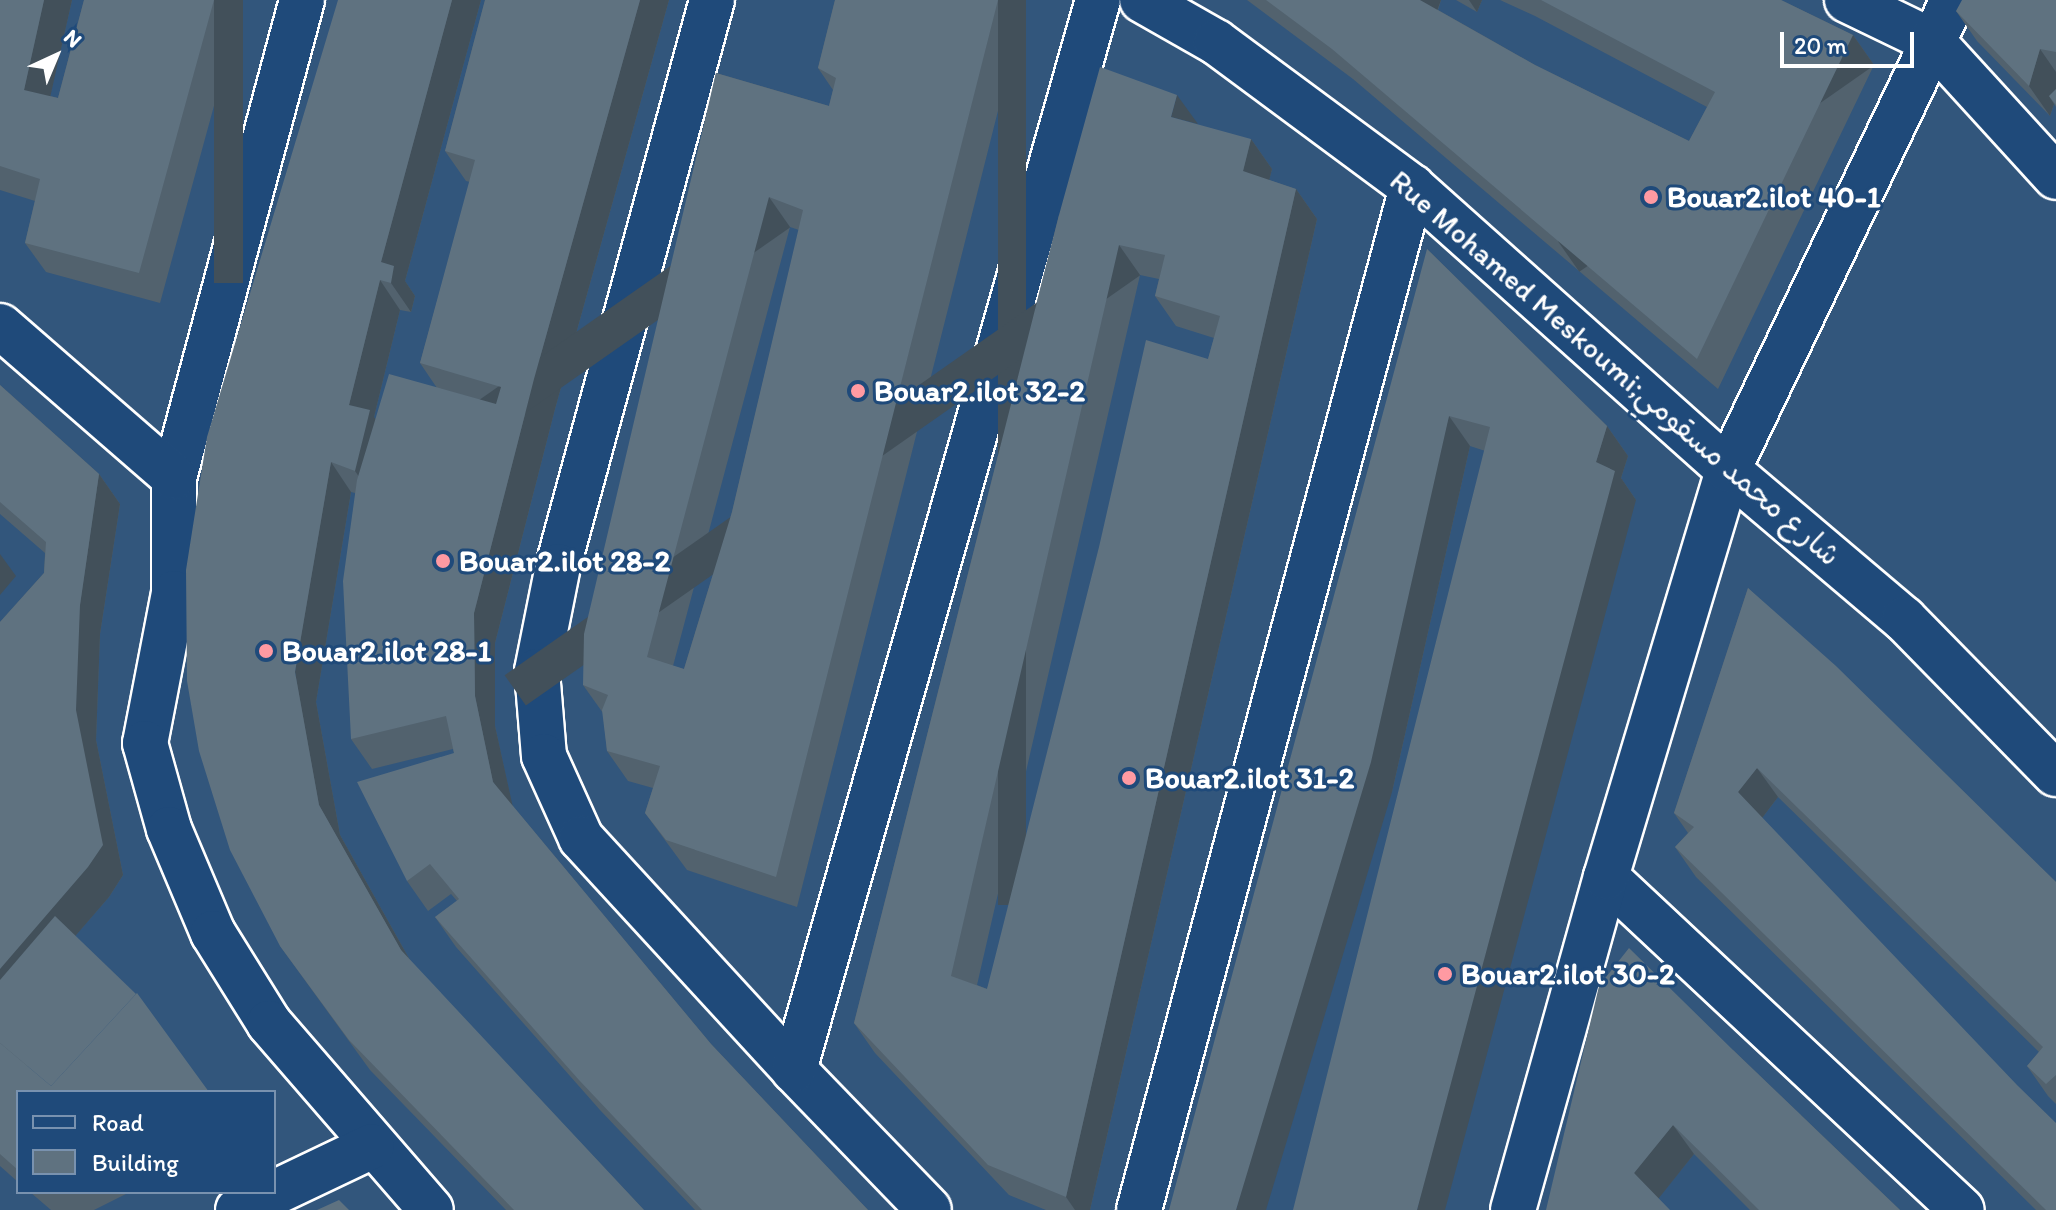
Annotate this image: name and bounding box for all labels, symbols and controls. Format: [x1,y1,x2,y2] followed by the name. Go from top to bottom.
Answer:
[16,16,96,96] north arrow
[1784,16,1918,66] scale bar
[58,23,88,53] text: N
[1794,31,1847,60] text: 20 m
[1383,163,1847,573] street label: Rue Mohamed Meskoumi;شارع محمد مسقومي
[1667,179,1881,215] place label: Bouar2.ilot 40-1
[1642,188,1660,206] marker: Bouar2.ilot 40-1
[874,373,1085,409] place label: Bouar2.ilot 32-2
[849,382,867,400] marker: Bouar2.ilot 32-2
[459,543,670,579] place label: Bouar2.ilot 28-2
[434,552,452,570] marker: Bouar2.ilot 28-2
[282,633,491,669] place label: Bouar2.ilot 28-1
[257,642,275,660] marker: Bouar2.ilot 28-1
[1145,760,1354,796] place label: Bouar2.ilot 31-2
[1120,769,1138,787] marker: Bouar2.ilot 31-2
[1461,956,1675,992] place label: Bouar2.ilot 30-2
[1436,965,1454,983] marker: Bouar2.ilot 30-2
[16,1090,276,1194] legend
[92,1108,144,1137] text: Road
[92,1148,179,1177] text: Building

